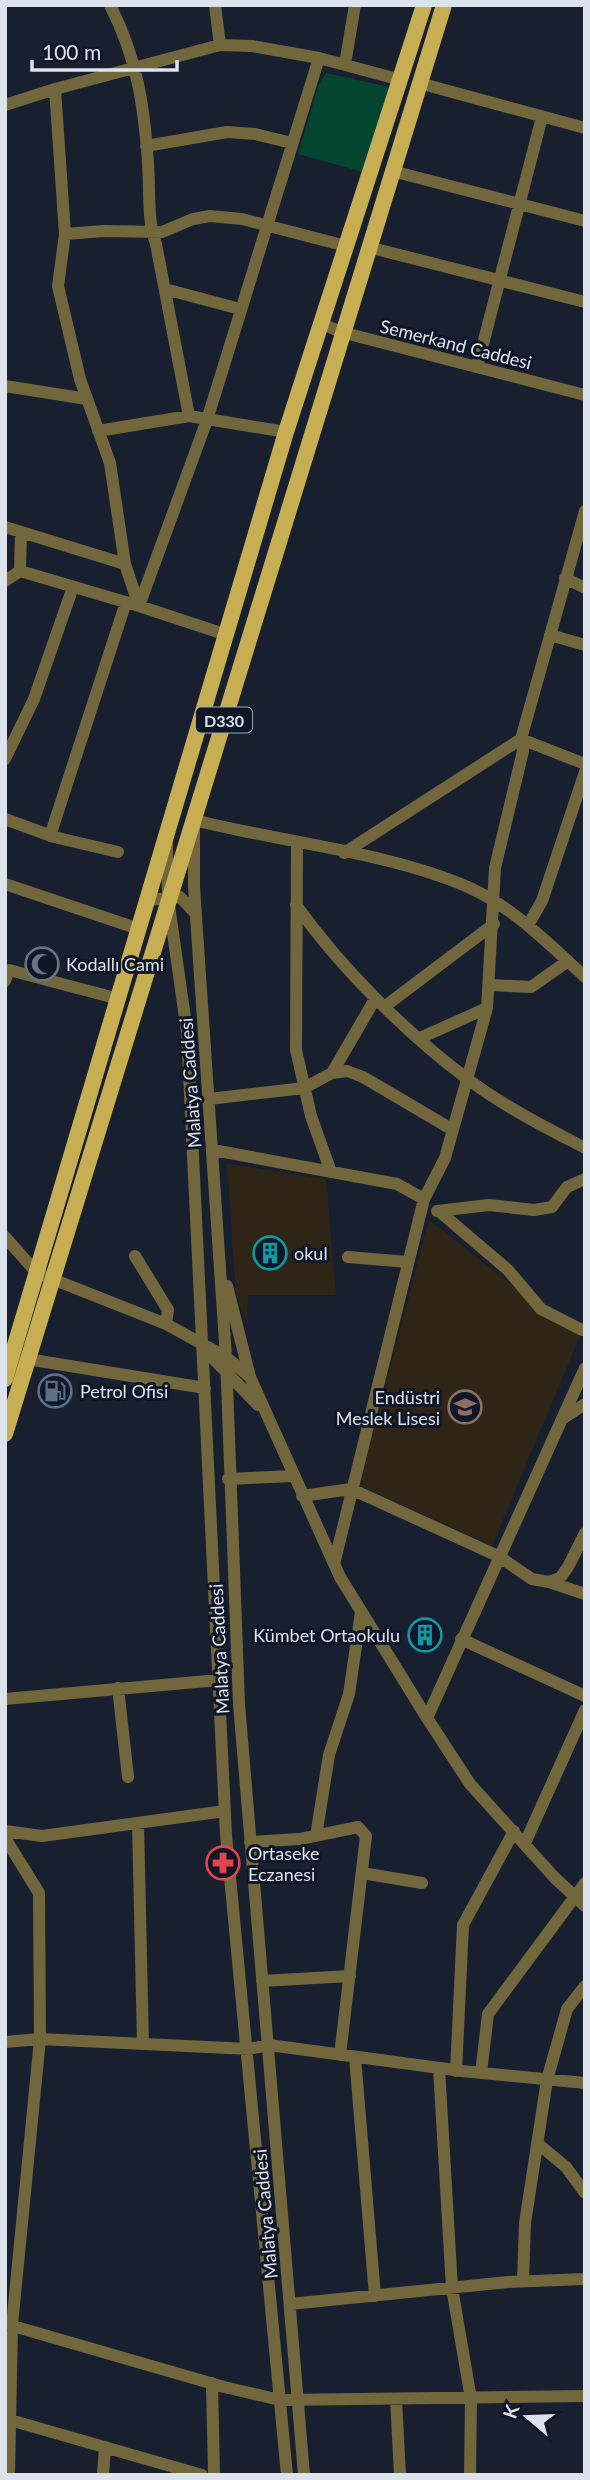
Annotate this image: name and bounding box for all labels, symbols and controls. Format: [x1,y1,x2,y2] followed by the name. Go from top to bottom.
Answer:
[32,28,177,72] scale bar
[42,39,101,64] text: 100 m
[378,314,534,374] street label: Semerkand Caddesi
[196,708,252,733] road number: D330
[23,945,61,983] mosque icon: Kodallı Cami
[66,953,164,975] place label: Kodallı Cami
[174,1017,206,1149] street label: Malatya Caddesi
[251,1234,289,1272] building icon: okul
[294,1242,328,1264] place label: okul
[36,1372,74,1410] fuel station icon: Petrol Ofisi
[80,1380,168,1402] place label: Petrol Ofisi
[336,1386,440,1429] place label: Endüstri Meslek Lisesi
[446,1388,484,1426] school or university icon: Endüstri Meslek Lisesi
[205,1583,233,1715] street label: Malatya Caddesi
[406,1616,444,1654] building icon: Kümbet Ortaokulu
[253,1624,400,1646] place label: Kümbet Ortaokulu
[248,1842,320,1885] place label: Ortaseke Eczanesi
[204,1844,242,1882] pharmacy icon: Ortaseke Eczanesi
[248,2148,282,2280] street label: Malatya Caddesi
[492,2382,562,2452] north arrow
[497,2400,524,2421] text: K

